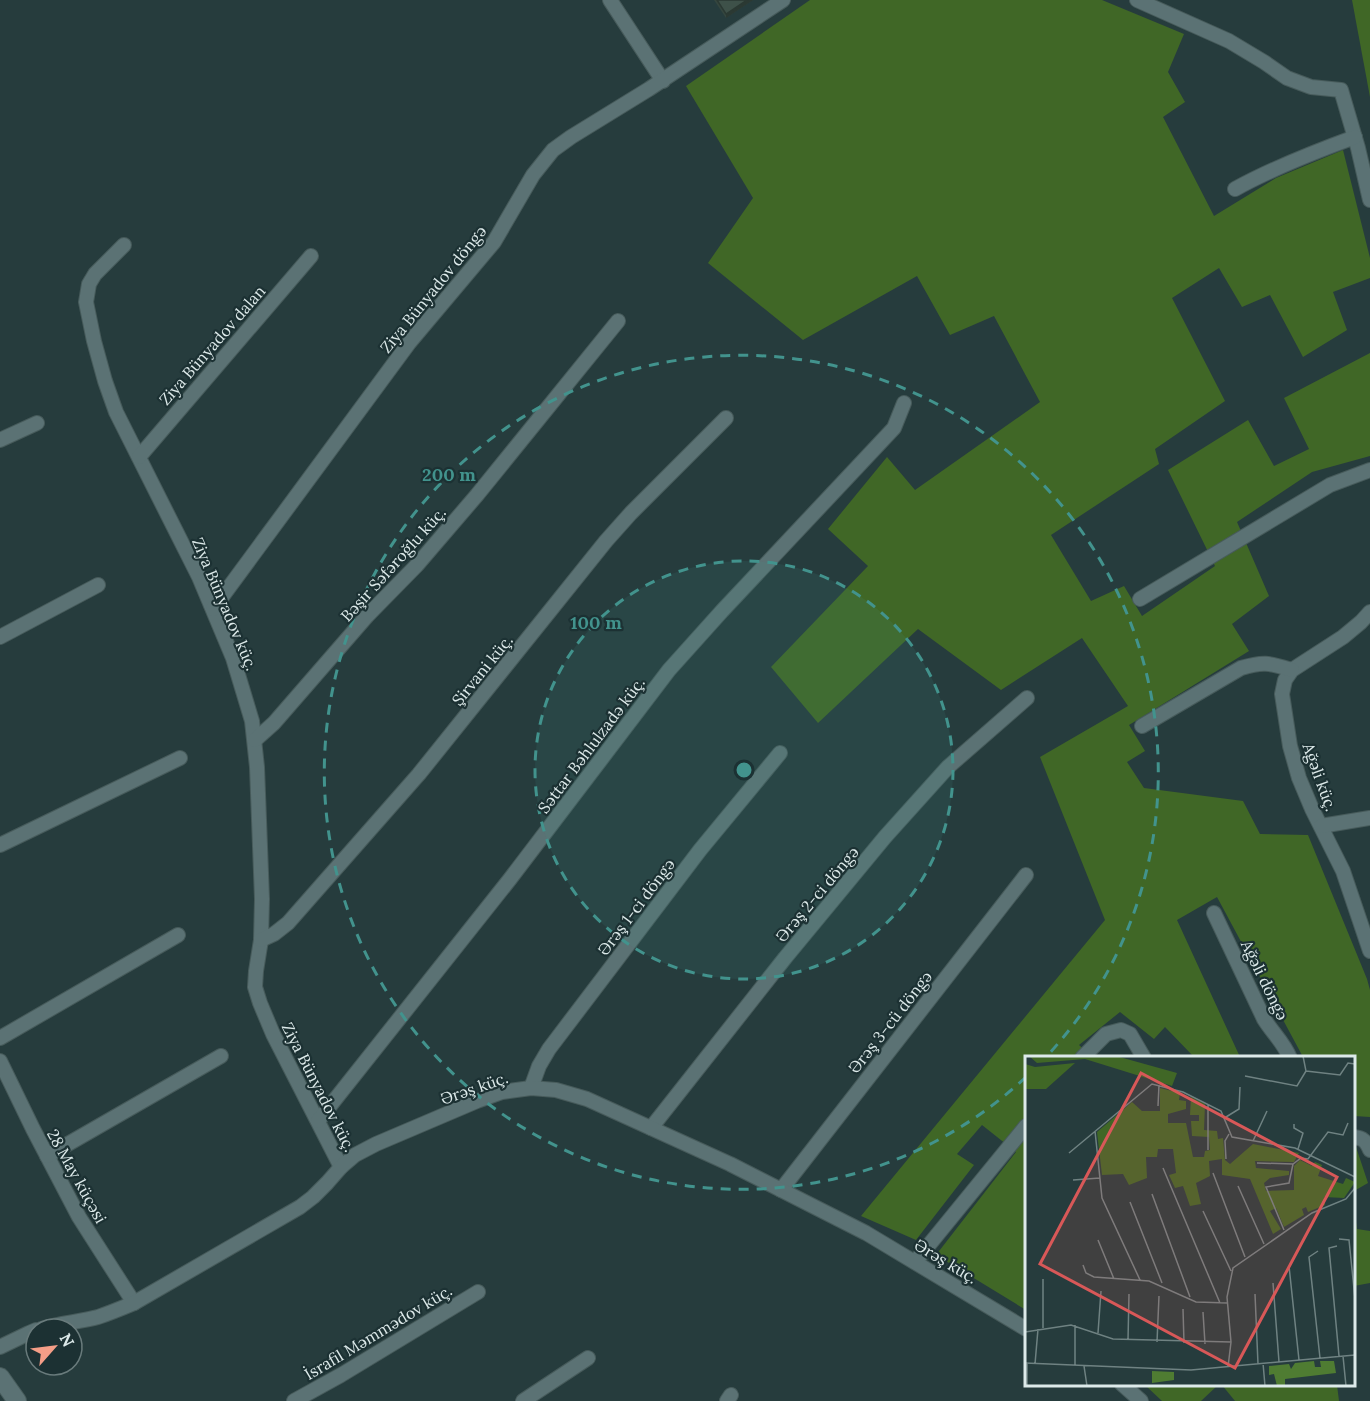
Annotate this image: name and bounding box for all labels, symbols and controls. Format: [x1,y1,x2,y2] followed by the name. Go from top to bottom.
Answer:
[376,221,490,357] street label: Ziya Bünyadov döngə
[155,281,270,409] street label: Ziya Bünyadov dalan
[422,463,476,486] text: 200 m
[336,502,450,626] street label: Bəşir Səfəroğlu küç.
[188,535,262,673] street label: Ziya Bünyadov küç.
[570,611,622,634] text: 100 m
[447,630,517,710] street label: Şirvani küç.
[533,673,649,817] street label: Səttar Bəhlulzadə küç.
[1298,739,1342,814] street label: Ağəli küç.
[734,760,754,780] centre of rings
[771,842,863,946] street label: Ərəş 2-ci döngə
[593,855,679,959] street label: Ərəş 1-ci döngə
[1237,936,1293,1023] street label: Ağəli döngə
[844,967,936,1077] street label: Ərəş 3-cü döngə
[278,1019,360,1155] street label: Ziya Bünyadov küç.
[1025,1056,1355,1386] inset map
[438,1067,510,1109] street label: Ərəş küç.
[43,1125,111,1227] street label: 28 May küçəsi
[911,1234,981,1288] street label: Ərəş küç.
[301,1280,455,1384] street label: İsrafil Məmmədov küç.
[24,1317,84,1377] north arrow
[56,1330,79,1350] text: N

